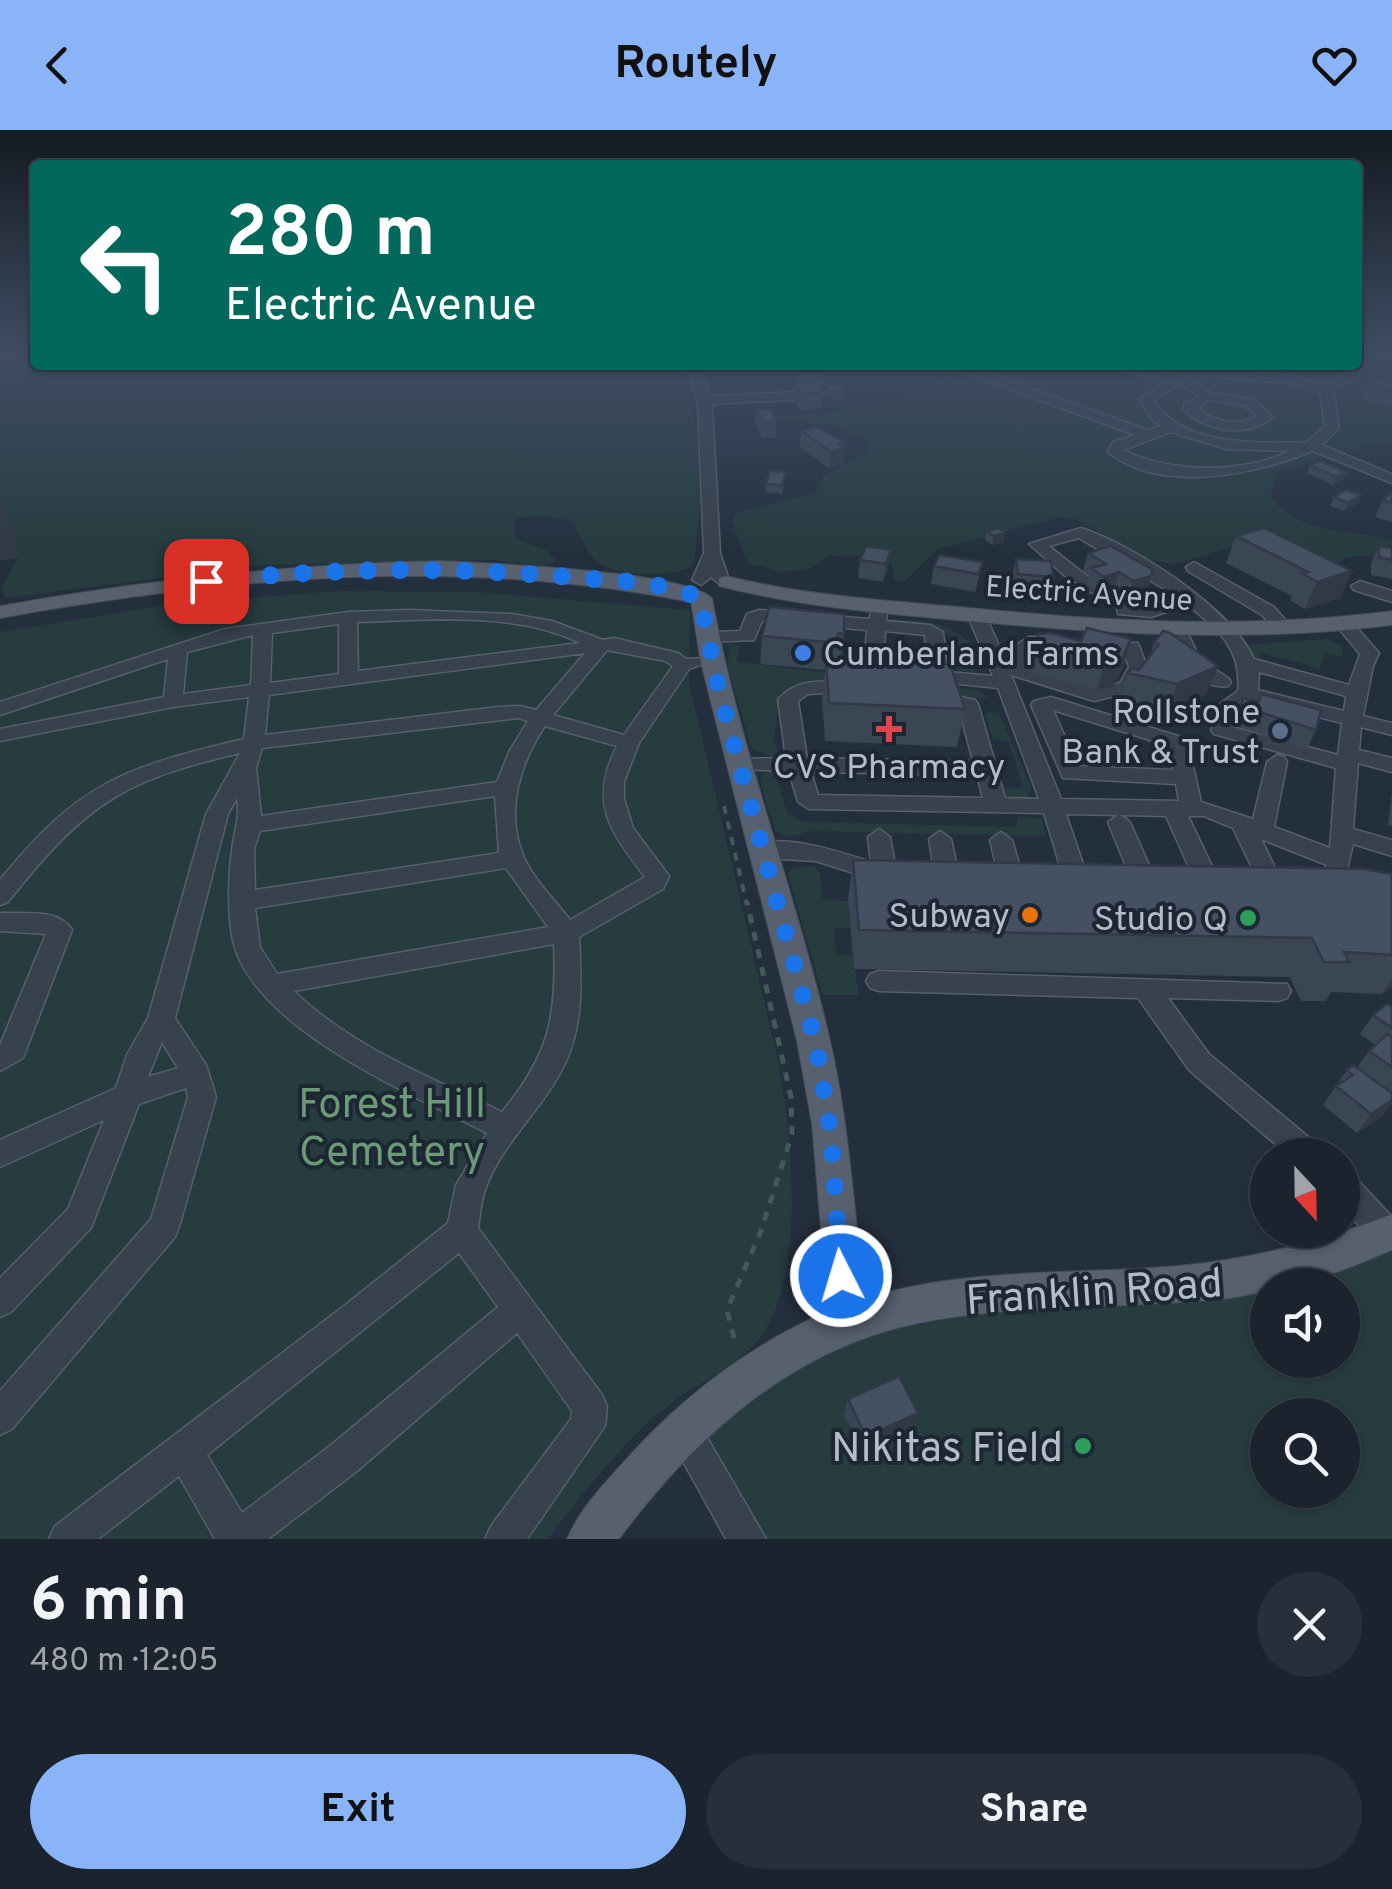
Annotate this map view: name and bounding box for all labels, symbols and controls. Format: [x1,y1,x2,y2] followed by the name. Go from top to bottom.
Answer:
[615,37,777,94] text: Routely
[30,38,85,93] icon: back
[1307,38,1362,93] icon: heart
[225,192,436,281] text: 280 m
[60,200,190,330] icon: left
[225,279,536,336] text: Electric Avenue
[164,539,249,624] pin
[179,554,234,609] icon: arrive
[984,570,1194,621] street label: Electric Avenue
[823,634,1119,678] place label: Cumberland Farms
[792,642,814,664] marker: Cumberland Farms
[1061,692,1260,776] place label: Rollstone Bank & Trust
[878,718,900,740] marker: CVS Pharmacy
[1269,720,1291,742] marker: Rollstone Bank & Trust
[773,747,1005,791] place label: CVS Pharmacy
[888,896,1010,940] place label: Subway
[1094,899,1228,943] place label: Studio Q
[1019,904,1041,926] marker: Subway
[1237,907,1259,929] marker: Studio Q
[298,1080,486,1181] park label: Forest Hill Cemetery
[1250,1138,1360,1248] north arrow
[1250,1138,1360,1508] map controls
[789,1224,893,1328] position arrow
[964,1259,1224,1330] street label: Franklin Road
[1250,1268,1360,1378] button: sound
[1250,1398,1360,1508] button: search
[831,1424,1063,1477] place label: Nikitas Field
[1072,1435,1094,1457] marker: Nikitas Field
[30,1566,187,1642] text: 6 min
[1257,1572,1362,1677] button: close
[30,1642,218,1682] text: 480 m · 12:05
[30,1754,686,1869] button: Exit
[706,1754,1362,1869] button: Share

